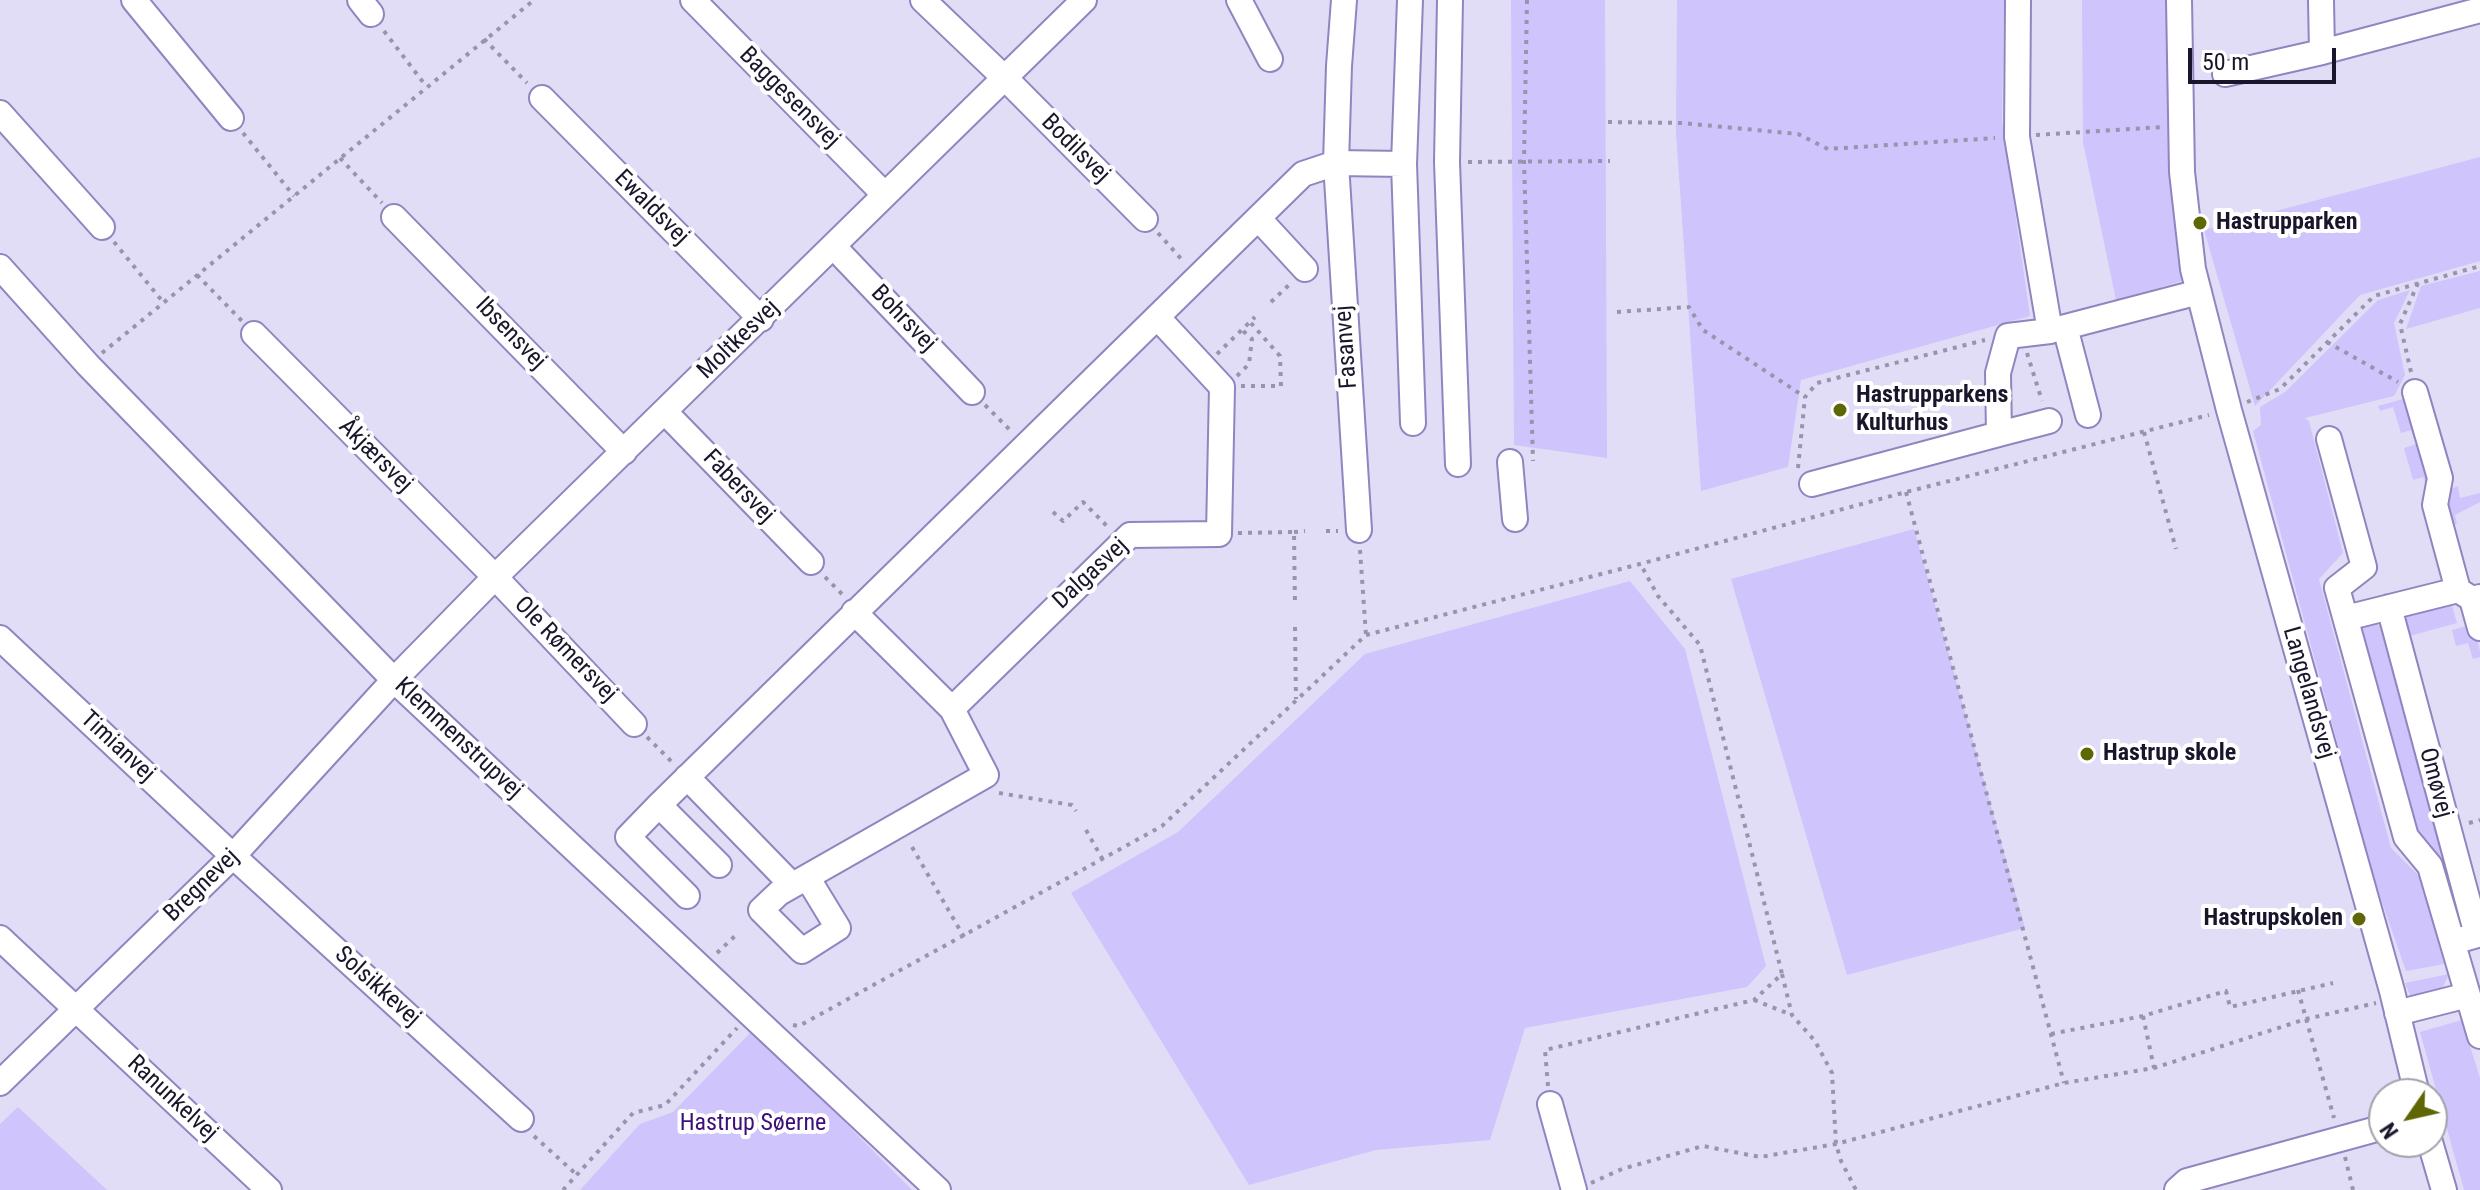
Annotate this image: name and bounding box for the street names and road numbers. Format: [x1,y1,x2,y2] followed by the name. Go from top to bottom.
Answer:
[732,41,846,155] street label: Baggesensvej
[1034,108,1116,190] street label: Bodilsvej
[608,165,694,251] street label: Ewaldsvej
[864,280,942,358] street label: Bohrsvej
[469,292,551,376] street label: Ibsensvej
[692,294,786,386] street label: Moltkesvej
[1330,304,1364,390] street label: Fasanvej
[332,413,418,499] street label: Åkjærsvej
[696,444,780,530] street label: Fabersvej
[1048,532,1134,616] street label: Dalgasvej
[508,591,622,709] street label: Ole Rømersvej
[2275,624,2341,762] street label: Langelandsvej
[388,672,528,806] street label: Klemmenstrupvej
[74,705,160,789] street label: Timianvej
[2412,745,2458,821] street label: Omøvej
[159,843,245,929] street label: Bregnevej
[328,941,426,1033] street label: Solsikkevej
[121,1050,223,1148] street label: Ranunkelvej

